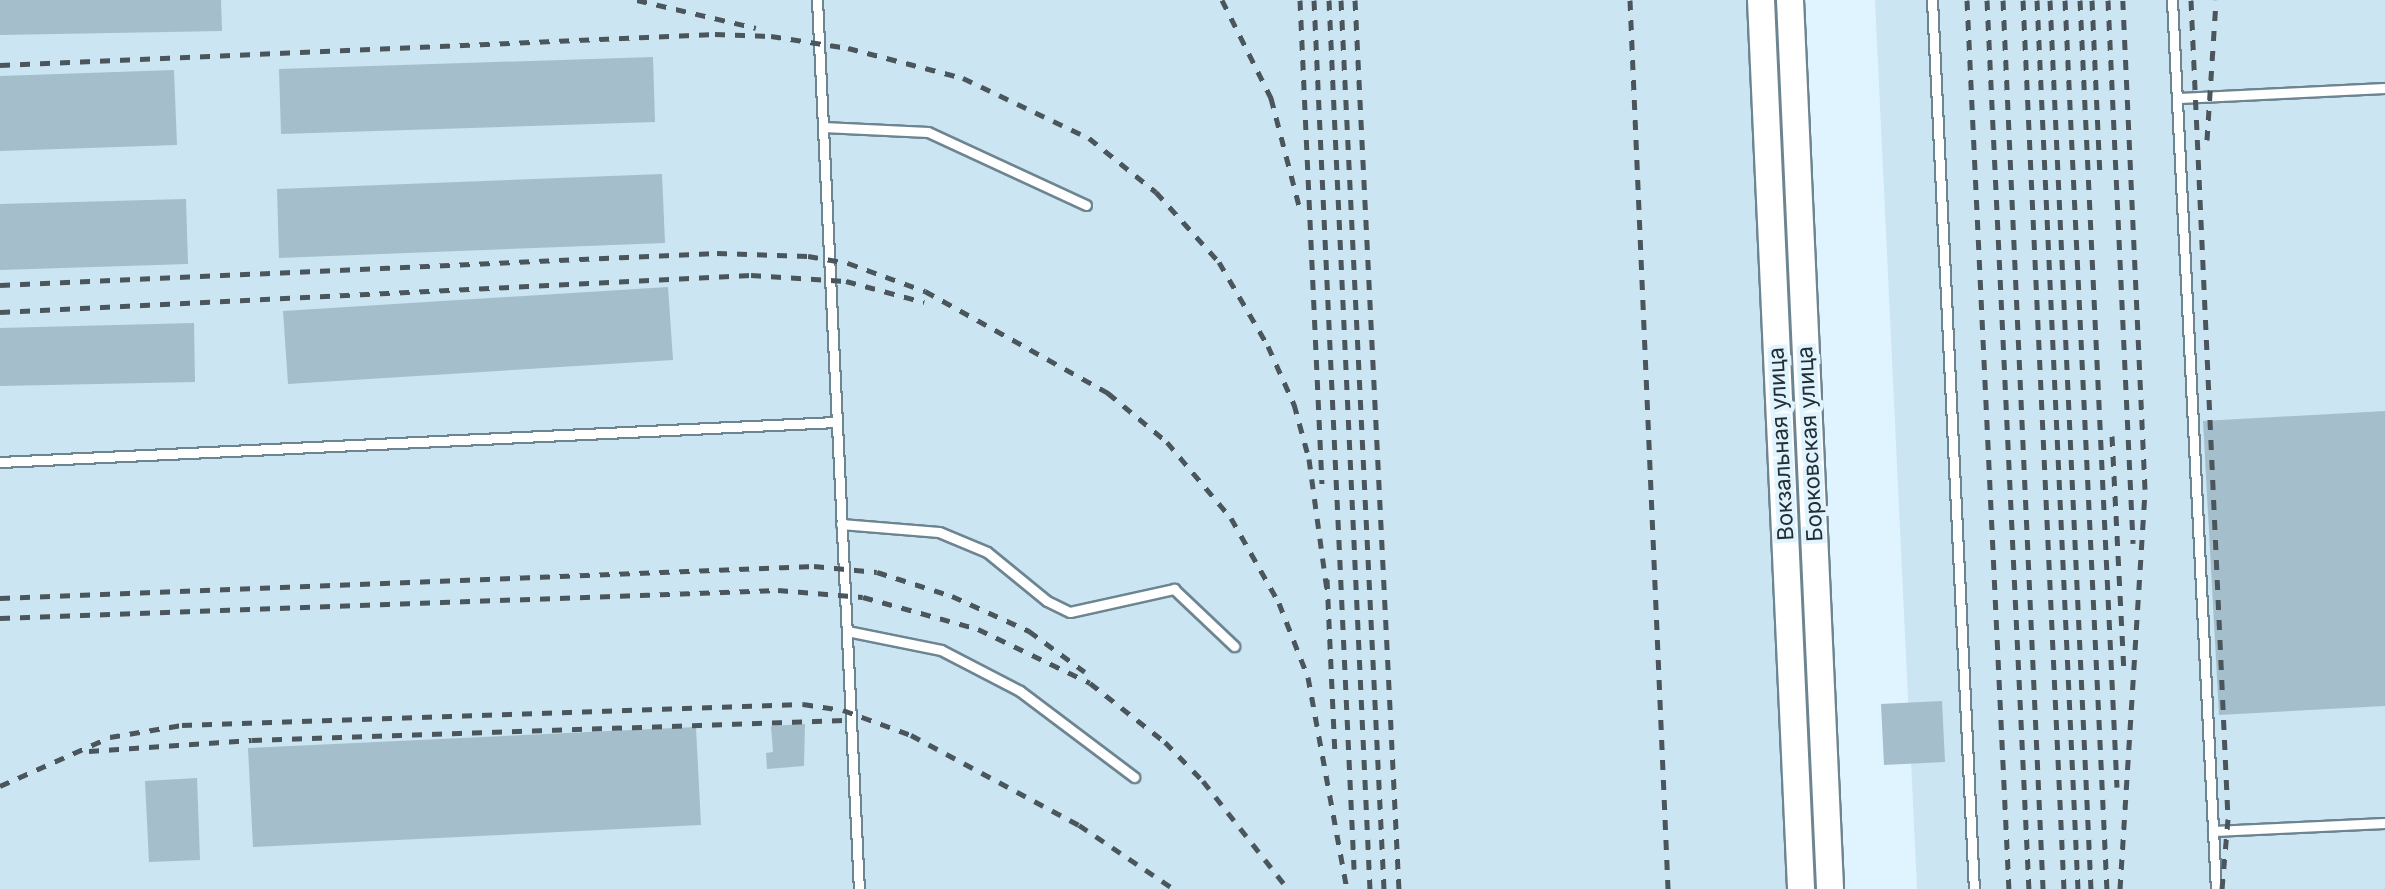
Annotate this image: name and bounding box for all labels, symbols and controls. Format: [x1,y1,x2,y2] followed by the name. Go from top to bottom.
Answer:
[1792,346,1828,542] street label: Борковская улица
[1763,347,1799,541] street label: Вокзальная улица

